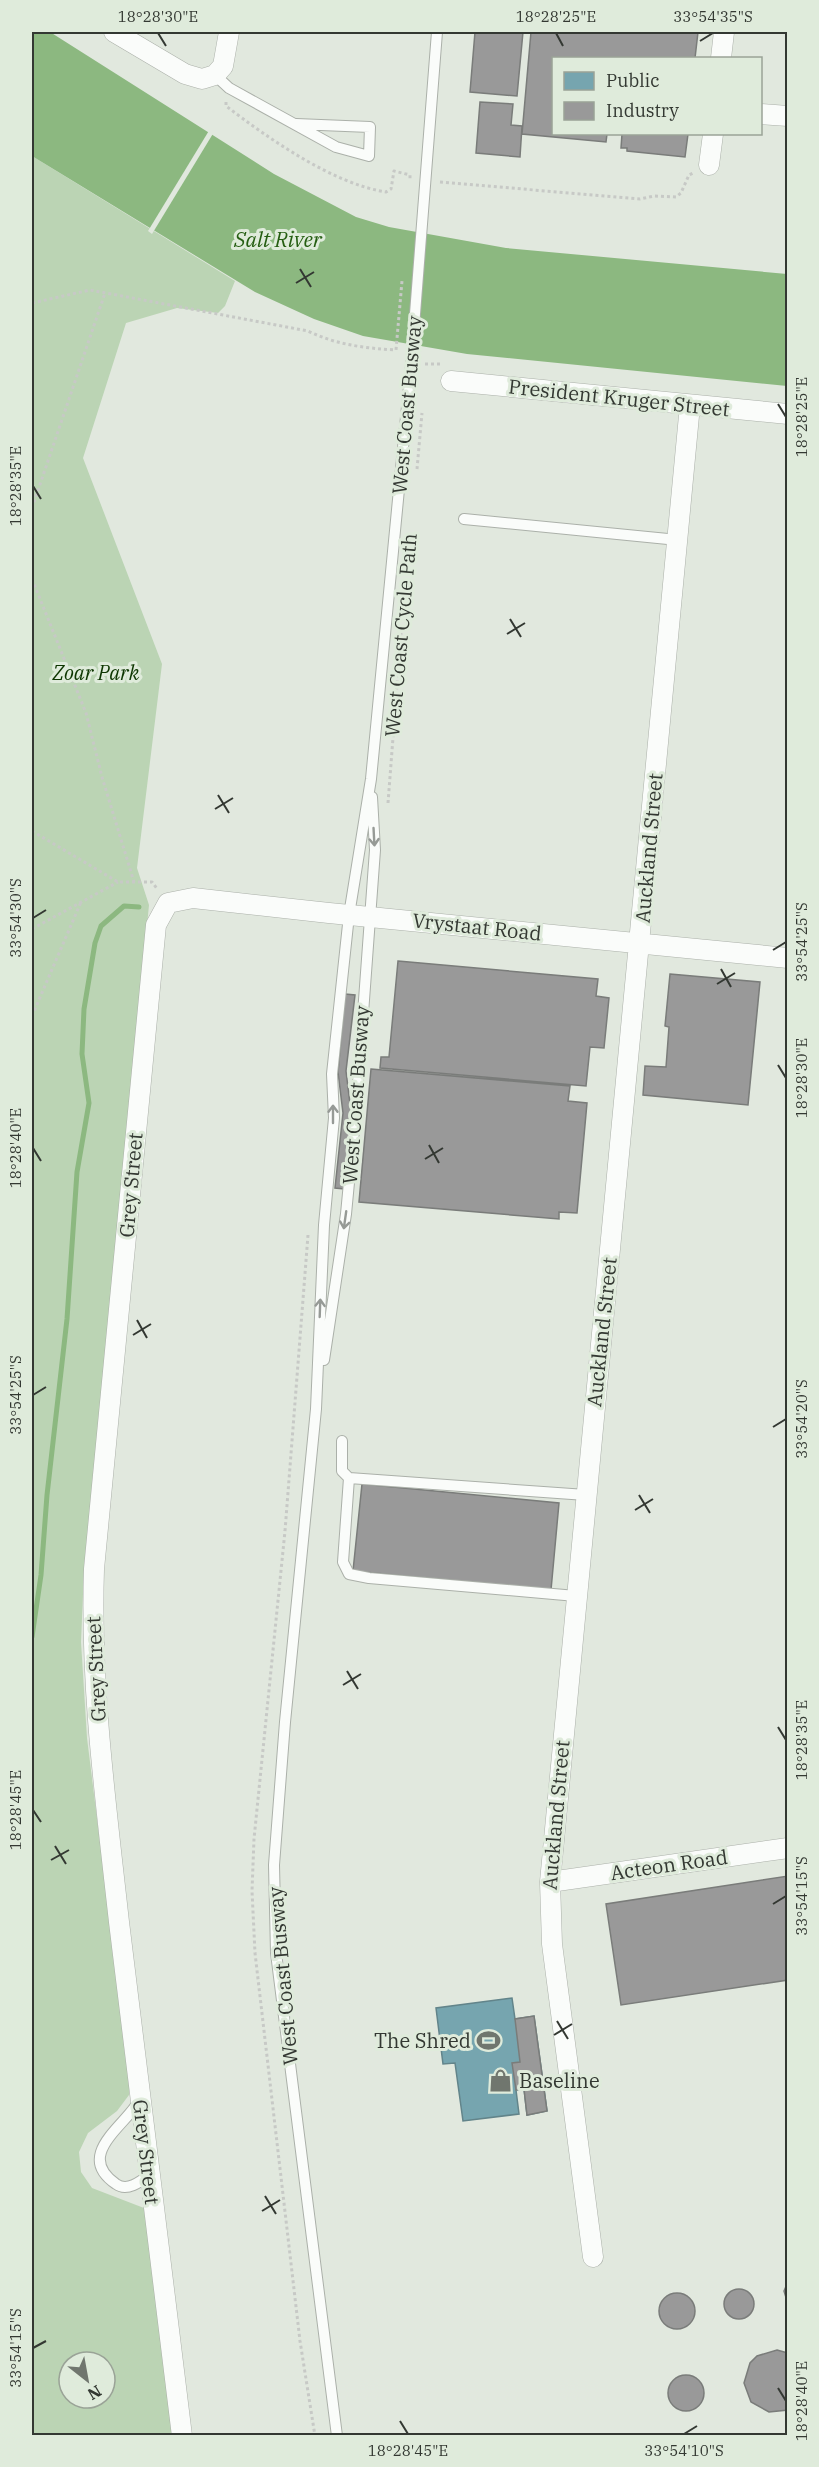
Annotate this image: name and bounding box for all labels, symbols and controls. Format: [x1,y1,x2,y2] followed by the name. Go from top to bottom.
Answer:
[118,7,198,26] text: 18°28'30"E
[516,7,596,26] text: 18°28'25"E
[673,7,753,26] text: 33°54'35"S
[552,57,762,135] legend
[606,69,660,92] text: Public
[606,99,679,122] text: Industry
[233,225,323,253] water label: Salt River
[385,314,428,495] street label: West Coast Busway
[507,372,731,423] street label: President Kruger Street
[792,377,811,457] text: 18°28'25"E
[6,446,25,526] text: 18°28'35"E
[378,532,423,738] street label: West Coast Cycle Path
[52,659,140,686] park label: Zoar Park
[628,772,669,924] street label: Auckland Street
[369,827,380,846] one-way arrow
[6,878,25,958] text: 33°54'30"S
[792,902,811,982] text: 33°54'25"S
[411,906,543,947] street label: Vrystaat Road
[336,1004,375,1185] street label: West Coast Busway
[792,1038,811,1118] text: 18°28'30"E
[327,1104,339,1124] one-way arrow
[6,1108,25,1188] text: 18°28'40"E
[112,1131,149,1239] street label: Grey Street
[340,1209,351,1229] one-way arrow
[580,1256,623,1408] street label: Auckland Street
[315,1299,326,1319] one-way arrow
[6,1355,25,1435] text: 33°54'25"S
[792,1379,811,1459] text: 33°54'20"S
[79,1616,112,1722] street label: Grey Street
[792,1700,811,1780] text: 18°28'35"E
[535,1739,576,1891] street label: Auckland Street
[6,1770,25,1850] text: 18°28'45"E
[609,1843,729,1886] street label: Acteon Road
[792,1856,811,1936] text: 33°54'15"S
[261,1885,304,2066] street label: West Coast Busway
[374,2027,471,2054] place label: The Shred
[476,2028,502,2054] sports icon: The Shred
[519,2067,600,2094] place label: Baseline
[488,2068,514,2094] shop icon: Baseline
[127,2098,166,2206] street label: Grey Street
[6,2308,25,2388] text: 33°54'15"S
[57,2350,117,2410] north arrow
[792,2361,811,2441] text: 18°28'40"E
[84,2381,105,2405] text: N
[368,2441,448,2460] text: 18°28'45"E
[644,2441,724,2460] text: 33°54'10"S

